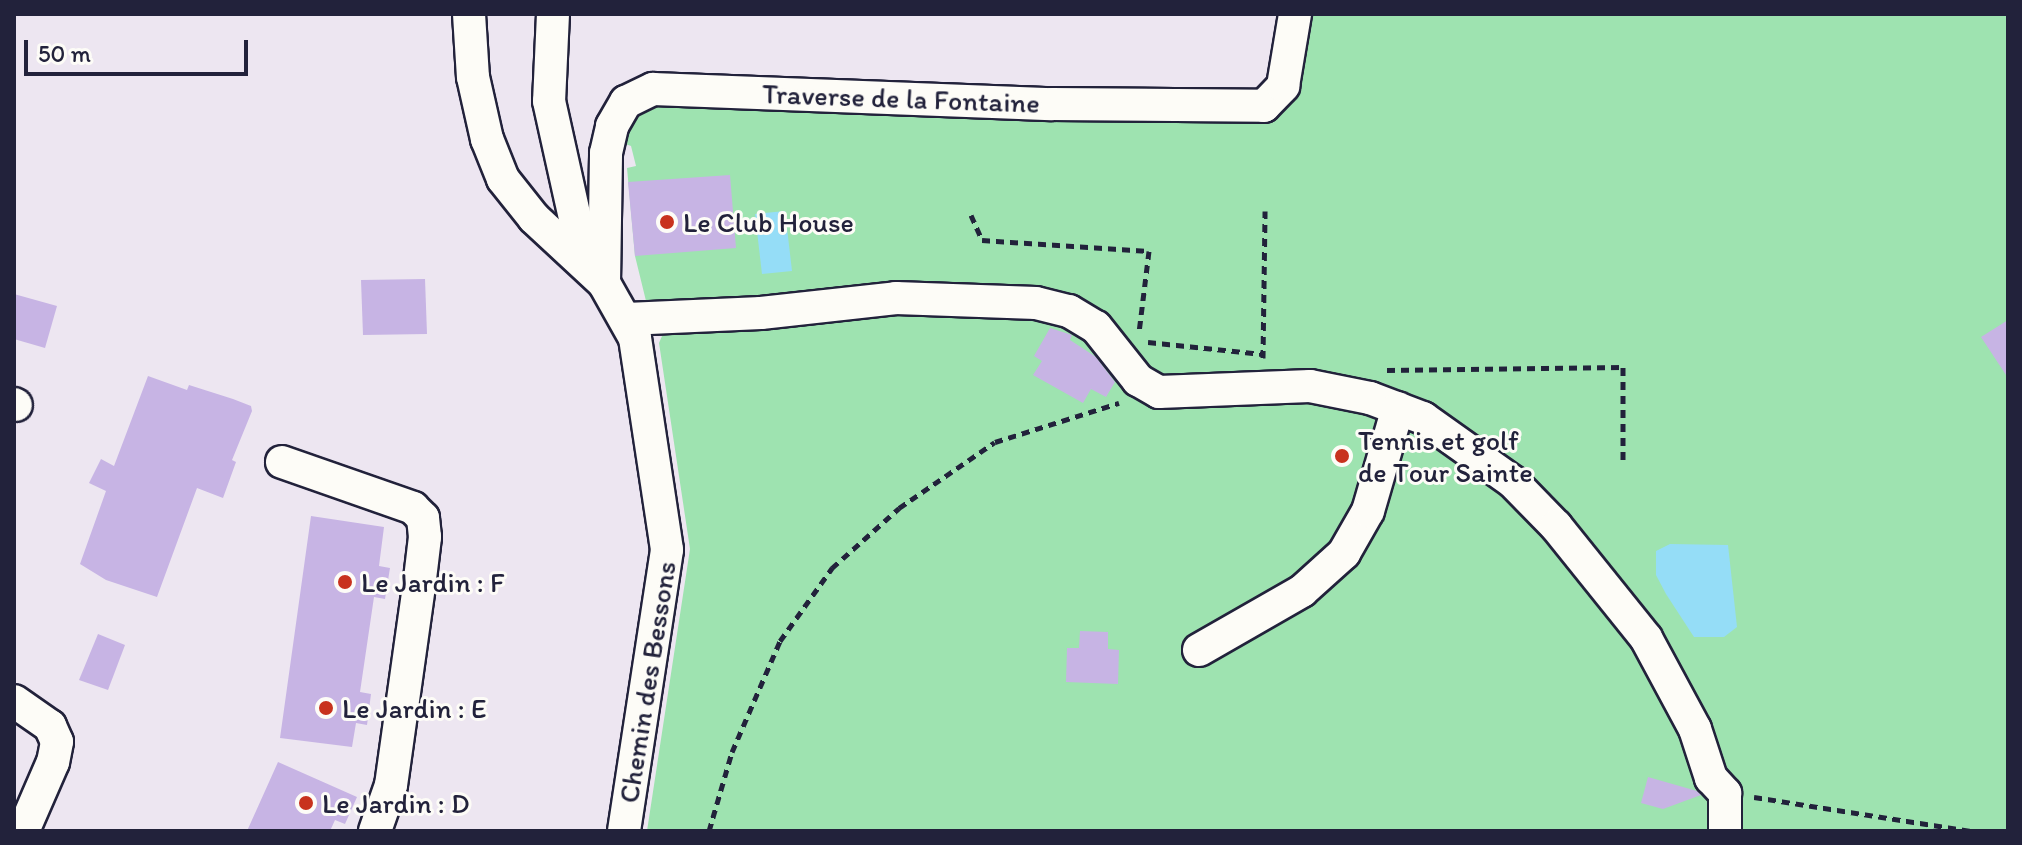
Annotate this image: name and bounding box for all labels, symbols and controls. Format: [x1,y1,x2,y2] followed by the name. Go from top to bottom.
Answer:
[28,24,252,74] scale bar
[38,39,91,68] text: 50 m
[762,76,1040,120] street label: Traverse de la Fontaine
[683,205,854,239] place label: Le Club House
[658,213,676,231] marker: Le Club House
[1358,423,1530,489] place label: Tennis et golf de Tour Sainte
[1333,447,1351,465] marker: Tennis et golf de Tour Sainte
[611,559,683,805] street label: Chemin des Bessons
[361,565,505,599] place label: Le Jardin : F
[336,573,354,591] marker: Le Jardin : F
[342,691,488,725] place label: Le Jardin : E
[317,699,335,717] marker: Le Jardin : E
[322,786,471,820] place label: Le Jardin : D
[297,794,315,812] marker: Le Jardin : D

